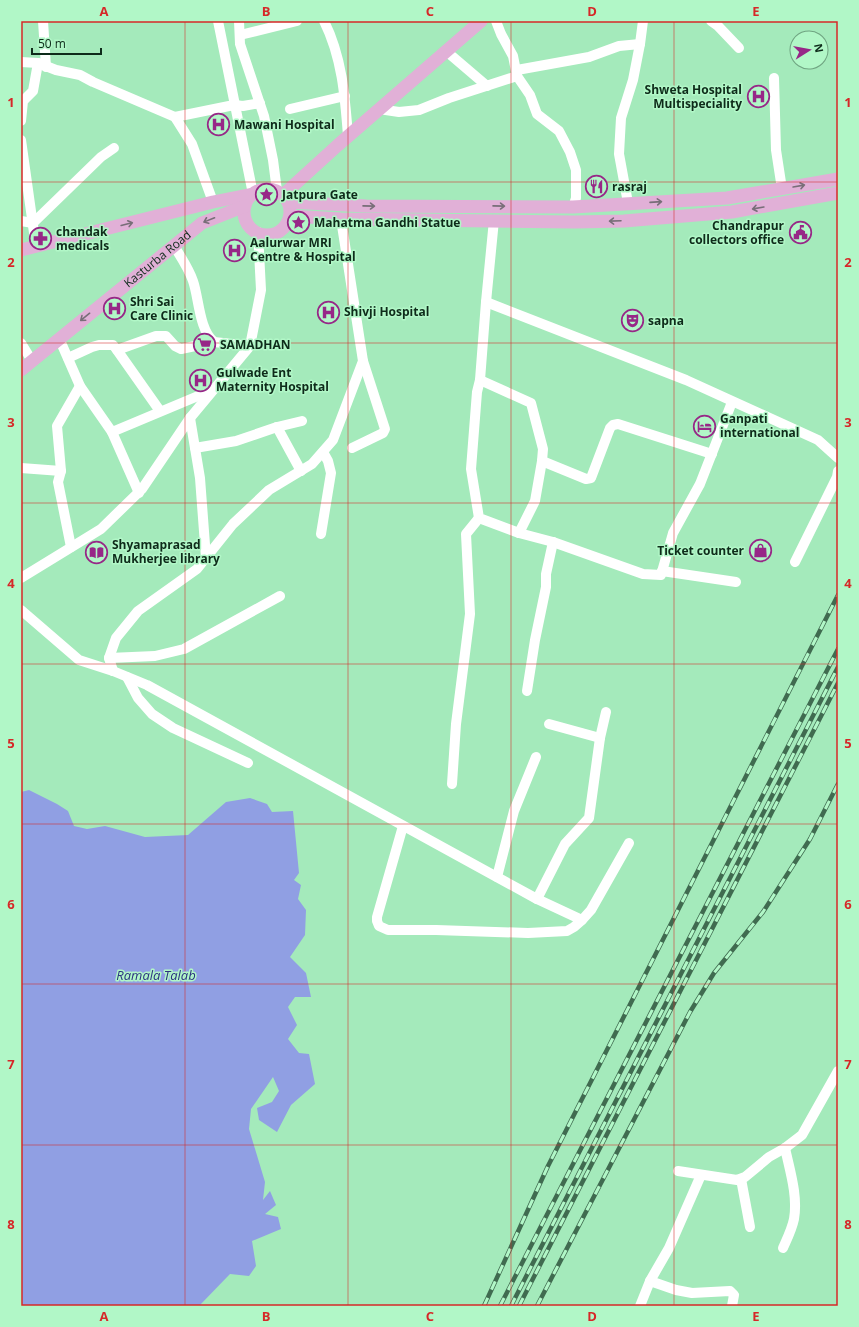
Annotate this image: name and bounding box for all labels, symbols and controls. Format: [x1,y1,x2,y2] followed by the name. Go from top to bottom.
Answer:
[100,2,109,20] text: A
[262,2,271,20] text: B
[426,2,434,20] text: C
[587,2,597,20] text: D
[752,2,760,20] text: E
[32,30,101,56] scale bar
[789,30,829,70] north arrow
[38,35,66,52] text: 50 m
[811,42,828,54] text: N
[645,81,742,112] place label: Shweta Hospital Multispeciality
[745,84,771,110] hospital icon: Shweta Hospital Multispeciality
[7,93,15,111] text: 1
[844,93,852,111] text: 1
[205,112,231,138] hospital icon: Mawani Hospital
[234,116,335,133] place label: Mawani Hospital
[584,174,610,200] restaurant icon: rasraj
[612,178,647,195] place label: rasraj
[253,182,279,208] place icon: Jatpura Gate
[792,182,805,190] one-way arrow
[281,186,358,203] place label: Jatpura Gate
[649,199,662,206] one-way arrow
[362,202,375,210] one-way arrow
[492,203,505,210] one-way arrow
[752,204,765,212] one-way arrow
[285,210,311,236] place icon: Mahatma Gandhi Statue
[314,214,460,231] place label: Mahatma Gandhi Statue
[204,217,216,225] one-way arrow
[609,217,622,225] one-way arrow
[689,217,785,248] place label: Chandrapur collectors office
[120,220,133,227] one-way arrow
[787,220,813,246] public building icon: Chandrapur collectors office
[56,223,109,254] place label: chandak medicals
[27,226,53,252] pharmacy icon: chandak medicals
[120,226,195,291] street label: Kasturba Road
[250,234,356,265] place label: Aalurwar MRI Centre & Hospital
[221,237,247,263] hospital icon: Aalurwar MRI Centre & Hospital
[7,253,15,271] text: 2
[844,253,852,271] text: 2
[130,293,193,324] place label: Shri Sai Care Clinic
[101,296,127,322] hospital icon: Shri Sai Care Clinic
[316,299,342,325] hospital icon: Shivji Hospital
[344,303,429,320] place label: Shivji Hospital
[619,308,645,334] theatre icon: sapna
[648,312,684,329] place label: sapna
[79,313,90,322] one-way arrow
[191,332,217,358] supermarket icon: SAMADHAN
[220,336,291,353] place label: SAMADHAN
[216,364,329,395] place label: Gulwade Ent Maternity Hospital
[187,367,213,393] hospital icon: Gulwade Ent Maternity Hospital
[720,410,800,441] place label: Ganpati international
[7,413,15,431] text: 3
[691,413,717,439] hotel icon: Ganpati international
[844,413,852,431] text: 3
[112,536,220,567] place label: Shyamaprasad Mukherjee library
[747,538,773,564] shop icon: Ticket counter
[83,539,109,565] library icon: Shyamaprasad Mukherjee library
[657,542,745,559] place label: Ticket counter
[7,574,15,592] text: 4
[844,574,852,592] text: 4
[7,734,15,752] text: 5
[844,734,852,752] text: 5
[7,895,15,913] text: 6
[844,895,852,913] text: 6
[116,966,196,984] water label: Ramala Talab
[7,1055,15,1073] text: 7
[844,1055,852,1073] text: 7
[7,1215,15,1233] text: 8
[844,1215,852,1233] text: 8
[100,1307,109,1325] text: A
[262,1307,271,1325] text: B
[426,1307,434,1325] text: C
[587,1307,597,1325] text: D
[752,1307,760,1325] text: E

